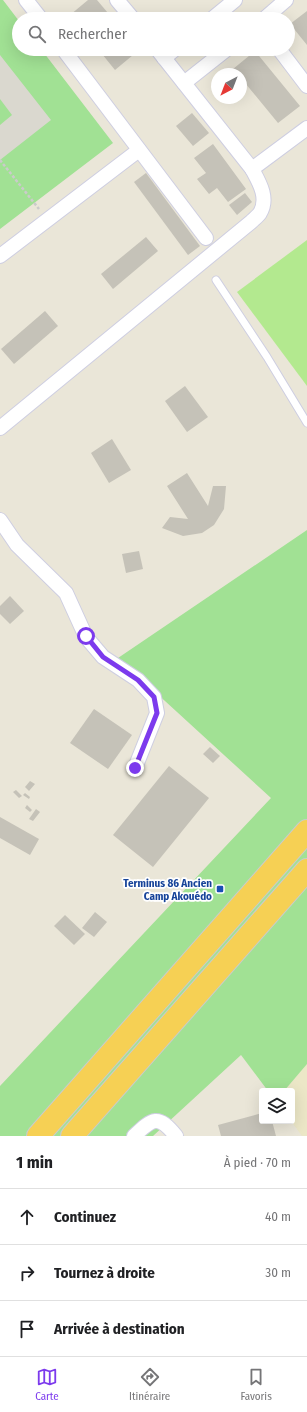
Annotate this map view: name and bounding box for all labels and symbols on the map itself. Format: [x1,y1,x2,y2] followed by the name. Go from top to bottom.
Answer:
[211,68,247,104] north arrow
[77,627,95,645] route start
[126,759,144,777] route end
[123,877,212,903] place label: Terminus 86 Ancien Camp Akouédo
[215,884,225,894] marker: Terminus 86 Ancien Camp Akouédo

